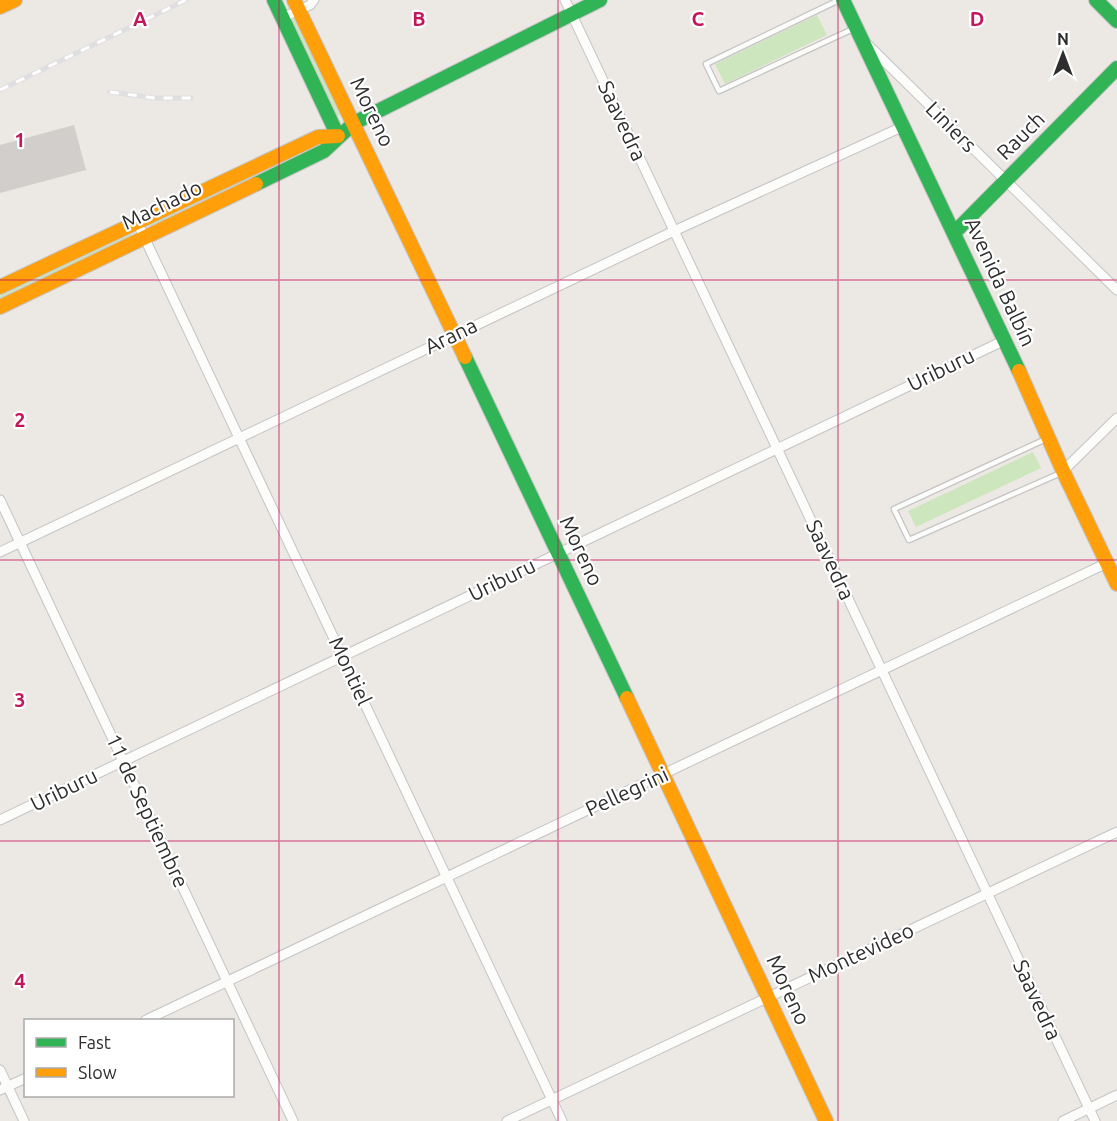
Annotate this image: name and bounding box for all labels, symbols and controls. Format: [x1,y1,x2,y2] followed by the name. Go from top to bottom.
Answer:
[133,7,147,30] text: A
[412,7,426,30] text: B
[692,7,705,30] text: C
[970,7,984,30] text: D
[1033,24,1093,84] north arrow
[1057,30,1069,48] text: N
[346,73,400,150] street label: Moreno
[594,77,652,164] street label: Saavedra
[921,96,982,157] street label: Liniers
[991,106,1049,164] street label: Rauch
[14,128,26,151] text: 1
[118,174,206,234] street label: Machado
[961,213,1041,350] street label: Avenida Balbín
[421,312,481,358] street label: Arana
[903,343,978,396] street label: Uriburu
[14,408,26,431] text: 2
[555,512,608,589] street label: Moreno
[802,516,860,603] street label: Saavedra
[464,553,539,606] street label: Uriburu
[325,632,377,709] street label: Montiel
[14,688,26,711] text: 3
[102,730,194,891] street label: 11 de Septiembre
[581,762,672,821] street label: Pellegrini
[26,763,101,816] street label: Uriburu
[804,917,917,987] street label: Montevideo
[762,951,815,1028] street label: Moreno
[1009,956,1067,1043] street label: Saavedra
[14,969,26,992] text: 4
[24,1019,234,1097] legend
[78,1032,111,1052] text: Fast
[78,1062,117,1082] text: Slow

